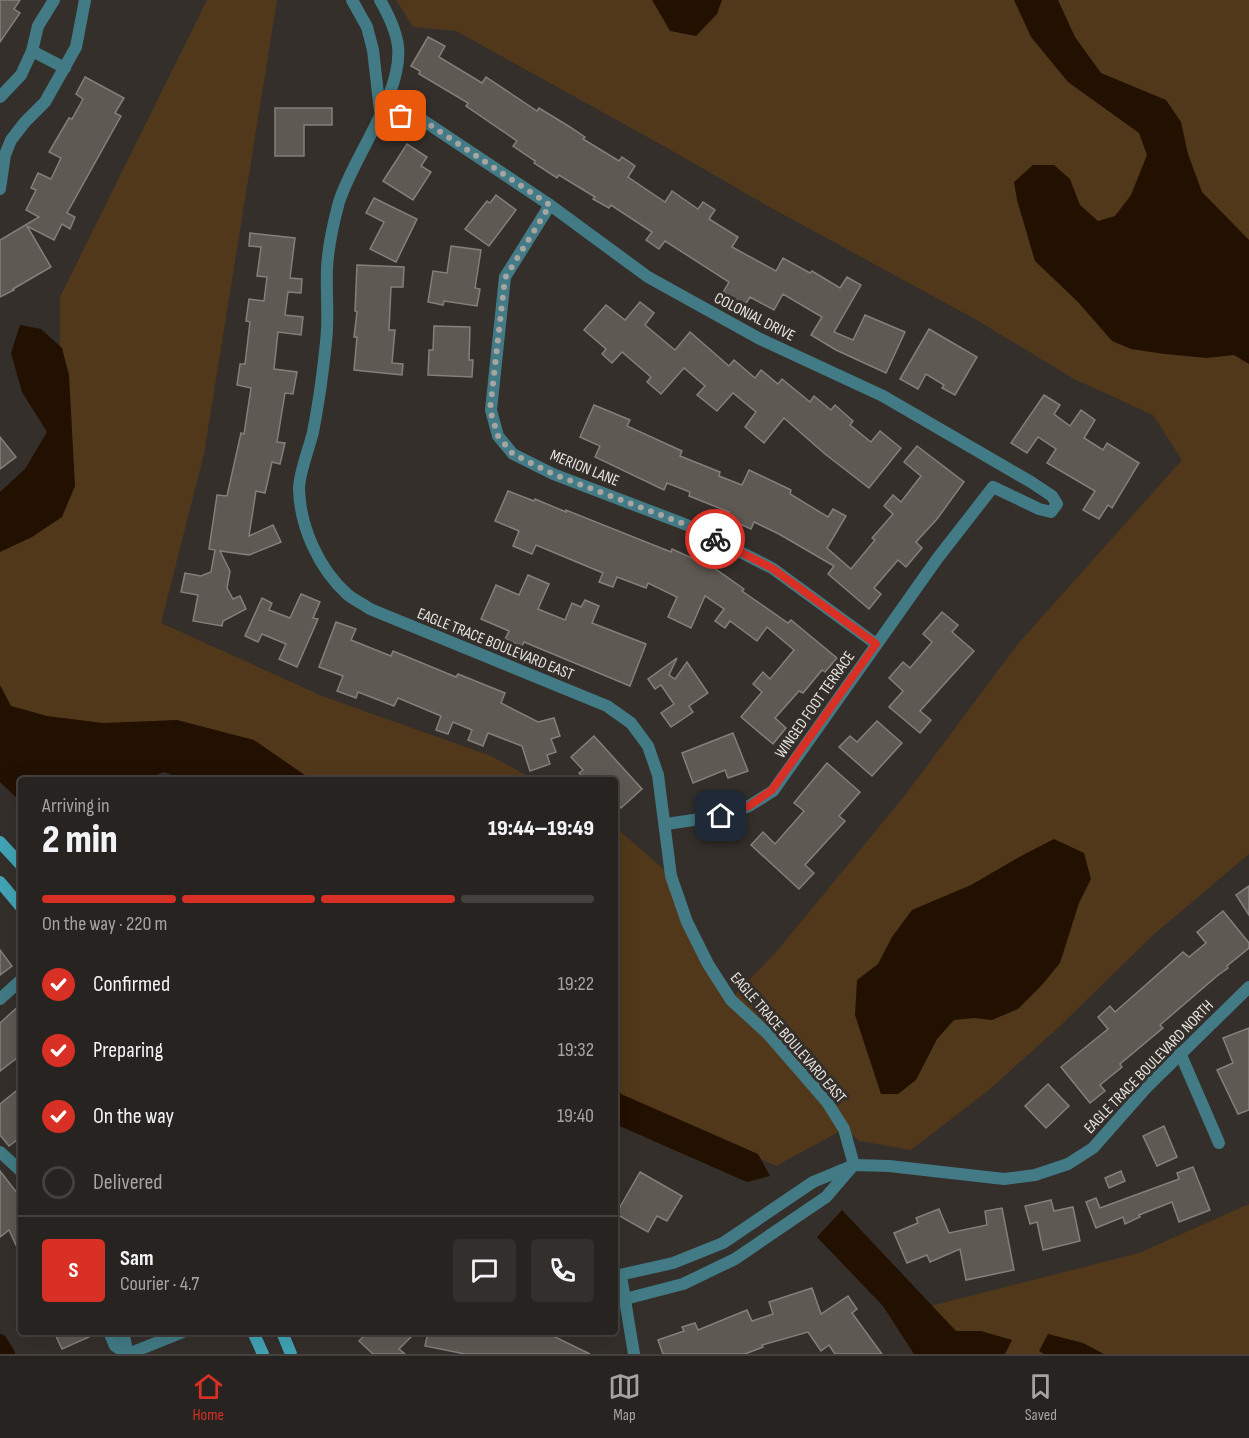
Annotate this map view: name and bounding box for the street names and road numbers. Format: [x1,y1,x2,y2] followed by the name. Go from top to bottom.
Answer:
[711,289,798,346] street label: COLONIAL DRIVE
[547,446,622,491] street label: MERION LANE
[414,604,577,685] street label: EAGLE TRACE BOULEVARD EAST
[771,648,859,762] street label: WINGED FOOT TERRACE
[726,969,850,1108] street label: EAGLE TRACE BOULEVARD EAST
[1080,996,1218,1138] street label: EAGLE TRACE BOULEVARD NORTH

